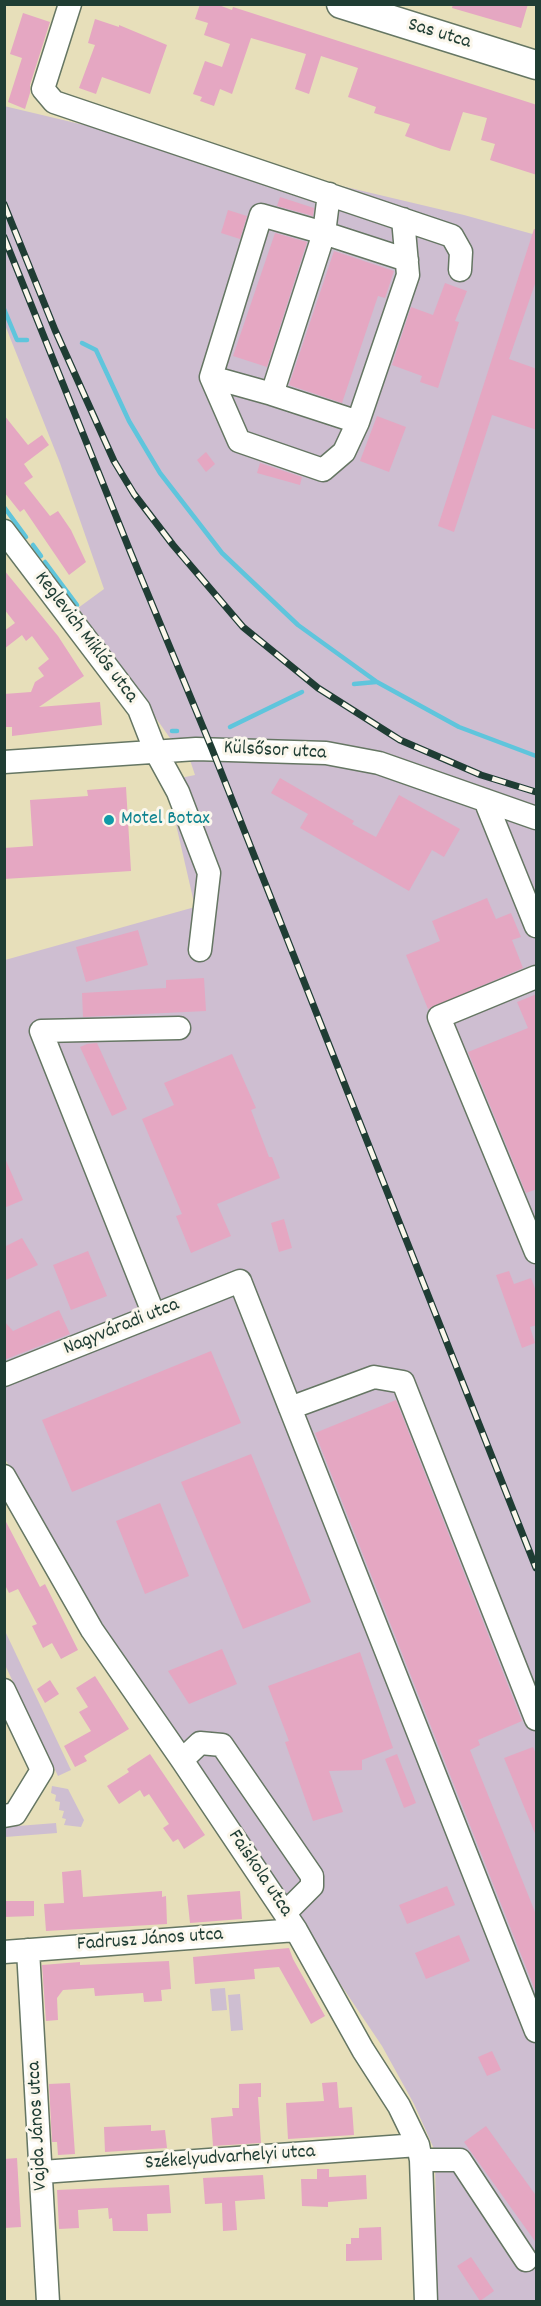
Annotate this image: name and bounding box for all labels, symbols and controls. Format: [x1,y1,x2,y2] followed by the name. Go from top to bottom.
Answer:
[405,14,473,56] street label: Sas utca
[28,568,142,708] street label: Keglevich Miklós utca
[223,737,327,767] street label: Külsősor utca
[121,808,210,832] place label: Motel Botax
[102,813,116,827] marker: Motel Botax
[61,1294,183,1362] street label: Nagyváradi utca
[221,1826,297,1922] street label: Faiskola utca
[76,1924,224,1958] street label: Fadrusz János utca
[24,2061,54,2191] street label: Vajda János utca
[144,2141,316,2177] street label: Székelyudvarhelyi utca

